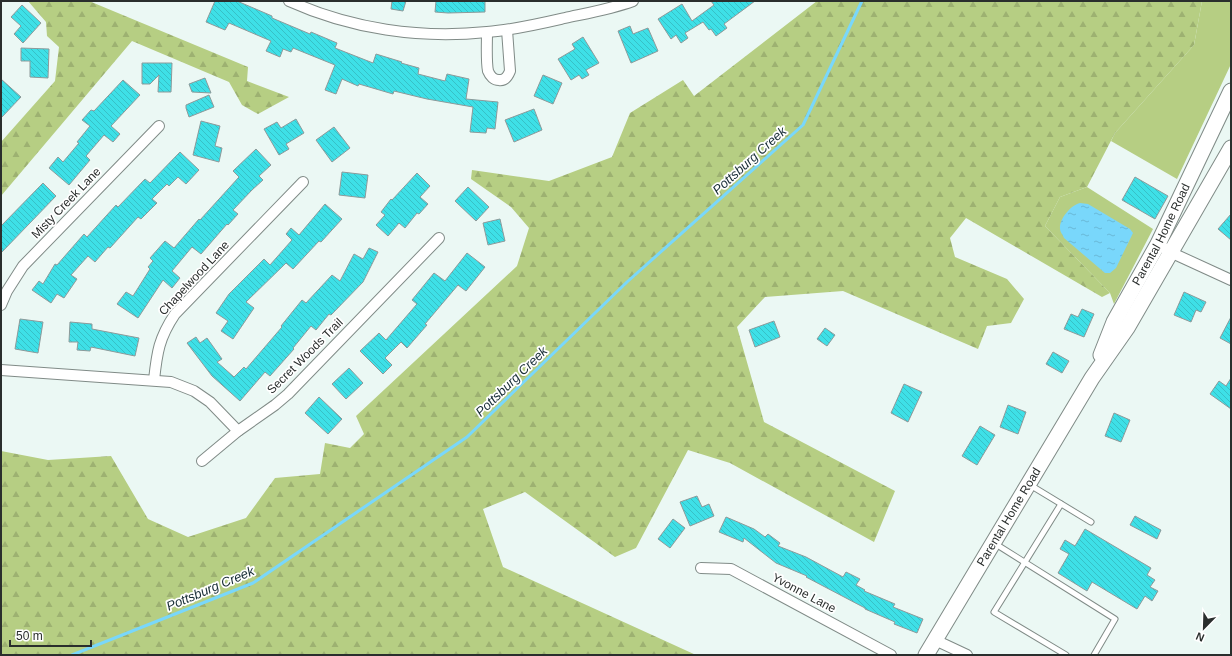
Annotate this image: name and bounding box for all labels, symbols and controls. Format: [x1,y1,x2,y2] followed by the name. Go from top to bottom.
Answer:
[709,122,790,197] water label: Pottsburg Creek
[29,164,104,241] street label: Misty Creek Lane
[1129,181,1193,288] street label: Parental Home Road
[156,238,232,318] street label: Chapelwood Lane
[264,315,346,397] street label: Secret Woods Trail
[472,342,551,419] water label: Pottsburg Creek
[974,465,1044,569] street label: Parental Home Road
[164,563,258,614] water label: Pottsburg Creek
[770,570,839,616] street label: Yvonne Lane
[1184,608,1224,648] north arrow
[10,622,91,648] scale bar
[16,629,43,643] text: 50 m
[1194,630,1206,644] text: N

